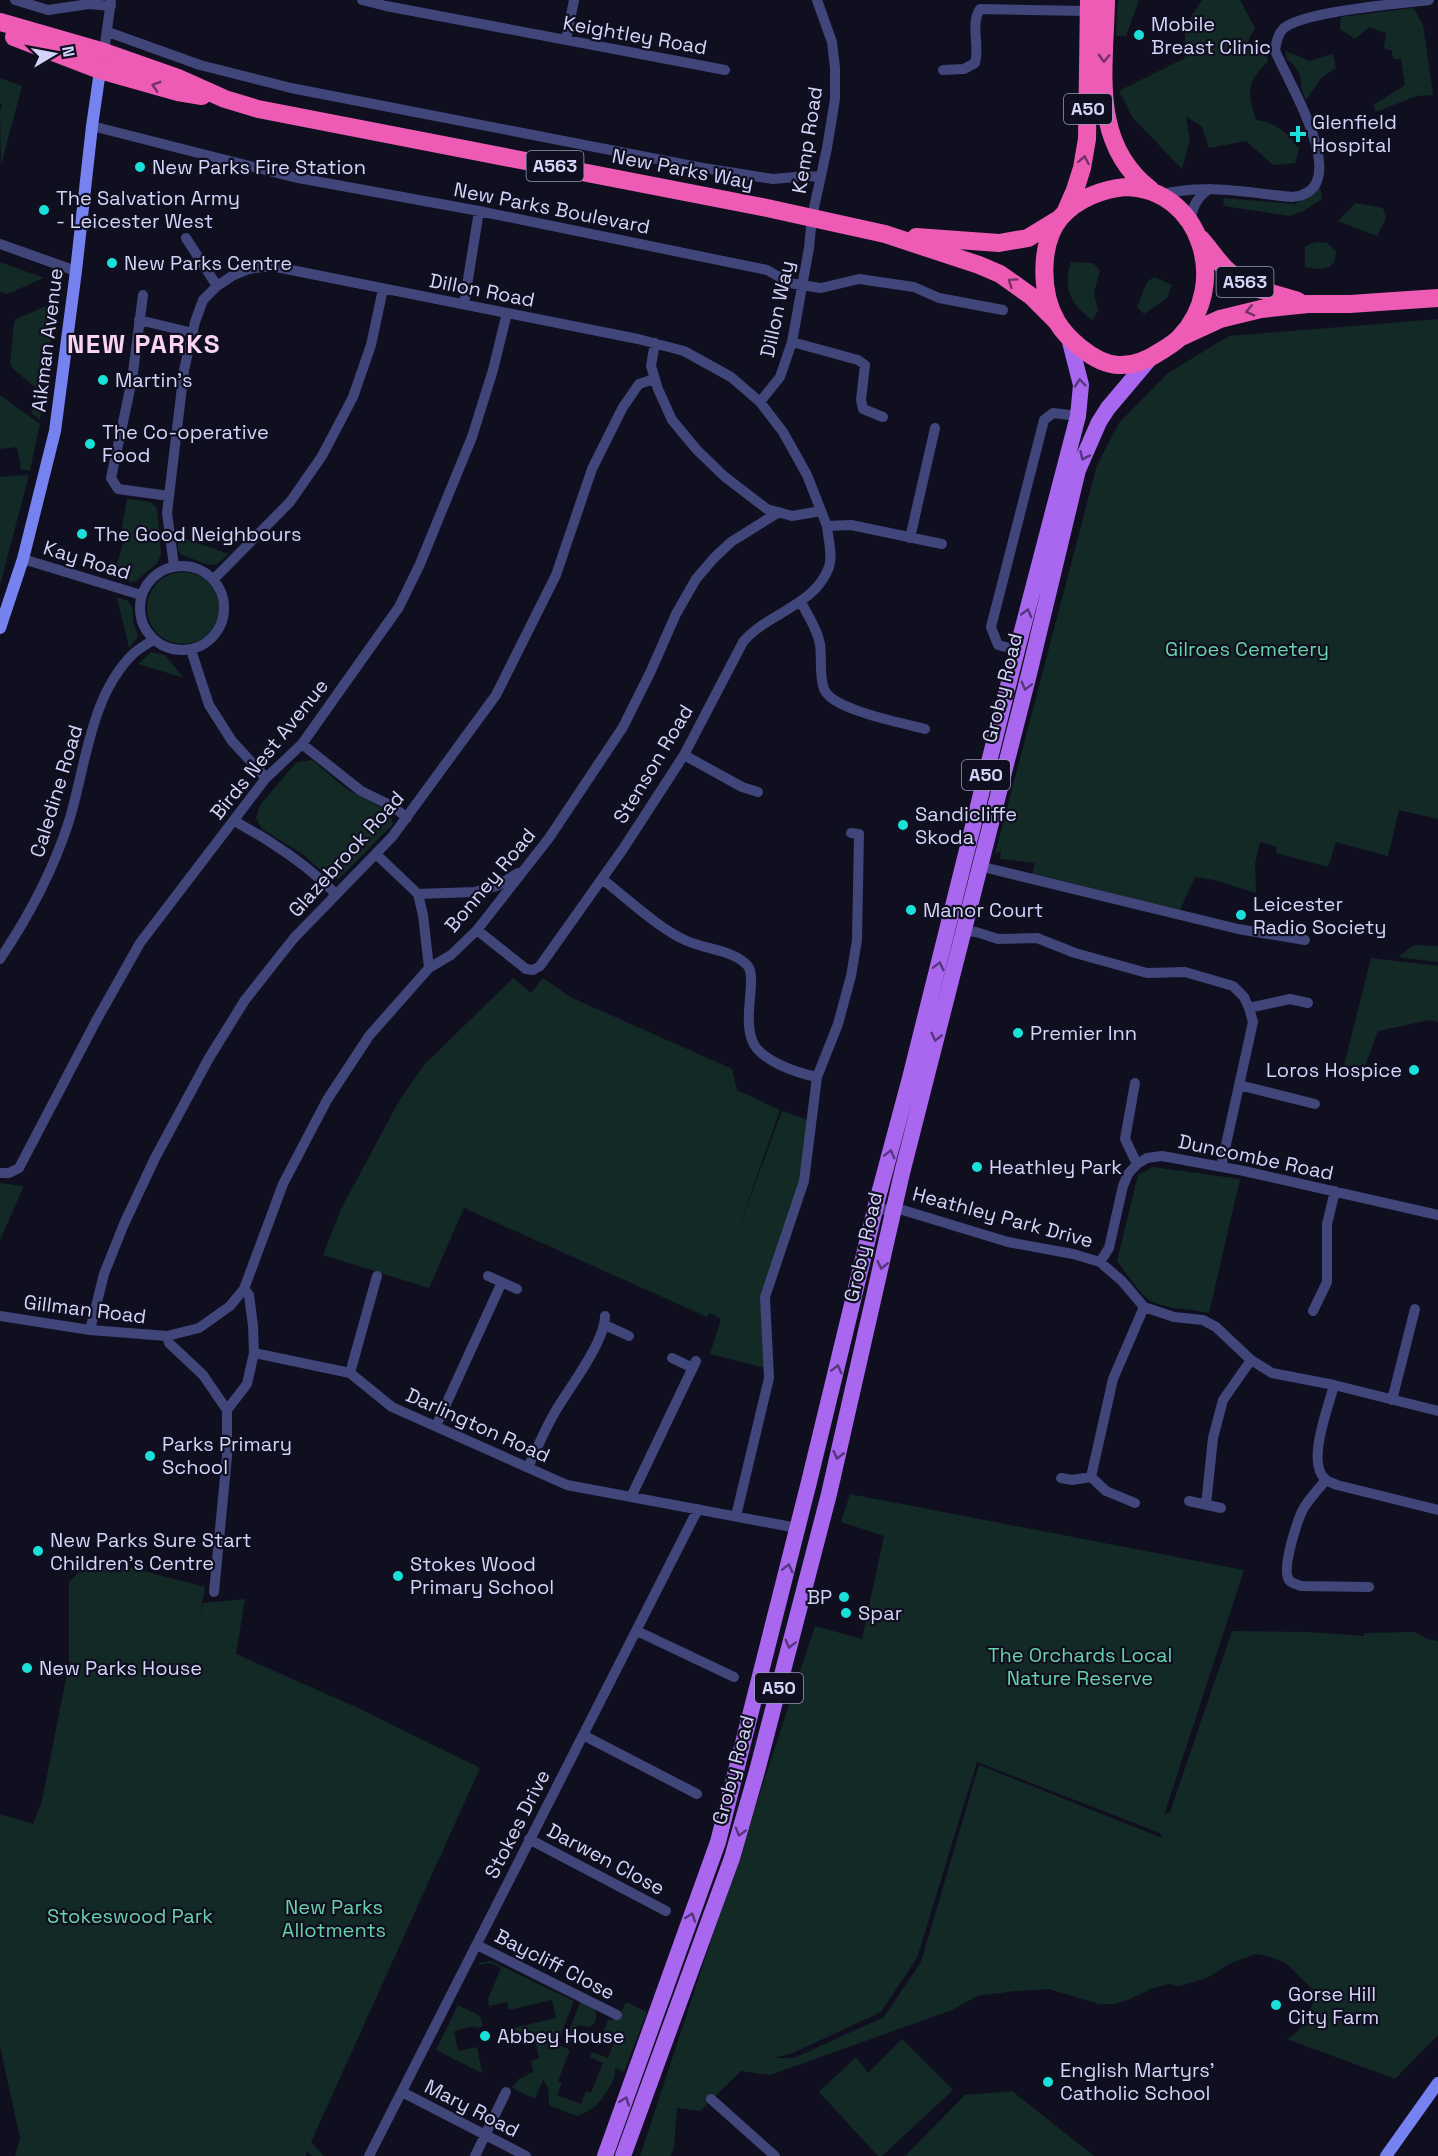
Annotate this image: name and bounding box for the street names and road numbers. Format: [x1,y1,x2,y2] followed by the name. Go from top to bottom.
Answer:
[561,10,709,60] street label: Keightley Road
[786,85,828,195] street label: Kemp Road
[1064,94,1112,124] road number: A50
[610,143,756,195] street label: New Parks Way
[526,151,584,181] road number: A563
[452,176,652,240] street label: New Parks Boulevard
[754,258,800,360] street label: Dillon Way
[25,267,69,413] street label: Aikman Avenue
[427,267,537,313] street label: Dillon Road
[1216,267,1274,297] road number: A563
[40,534,134,586] street label: Kay Road
[976,630,1028,746] street label: Groby Road
[204,673,334,825] street label: Birds Nest Avenue
[607,700,699,828] street label: Stenson Road
[24,722,88,860] street label: Caledine Road
[962,760,1010,790] road number: A50
[282,785,410,923] street label: Glazebrook Road
[439,822,541,938] street label: Bonney Road
[1176,1128,1336,1186] street label: Duncombe Road
[910,1180,1096,1254] street label: Heathley Park Drive
[838,1189,888,1305] street label: Groby Road
[22,1289,148,1329] street label: Gillman Road
[402,1382,554,1468] street label: Darlington Road
[755,1673,803,1703] road number: A50
[706,1712,760,1828] street label: Groby Road
[478,1765,556,1883] street label: Stokes Drive
[543,1817,669,1901] street label: Darwen Close
[491,1923,619,2005] street label: Baycliff Close
[420,2073,524,2143] street label: Mary Road

